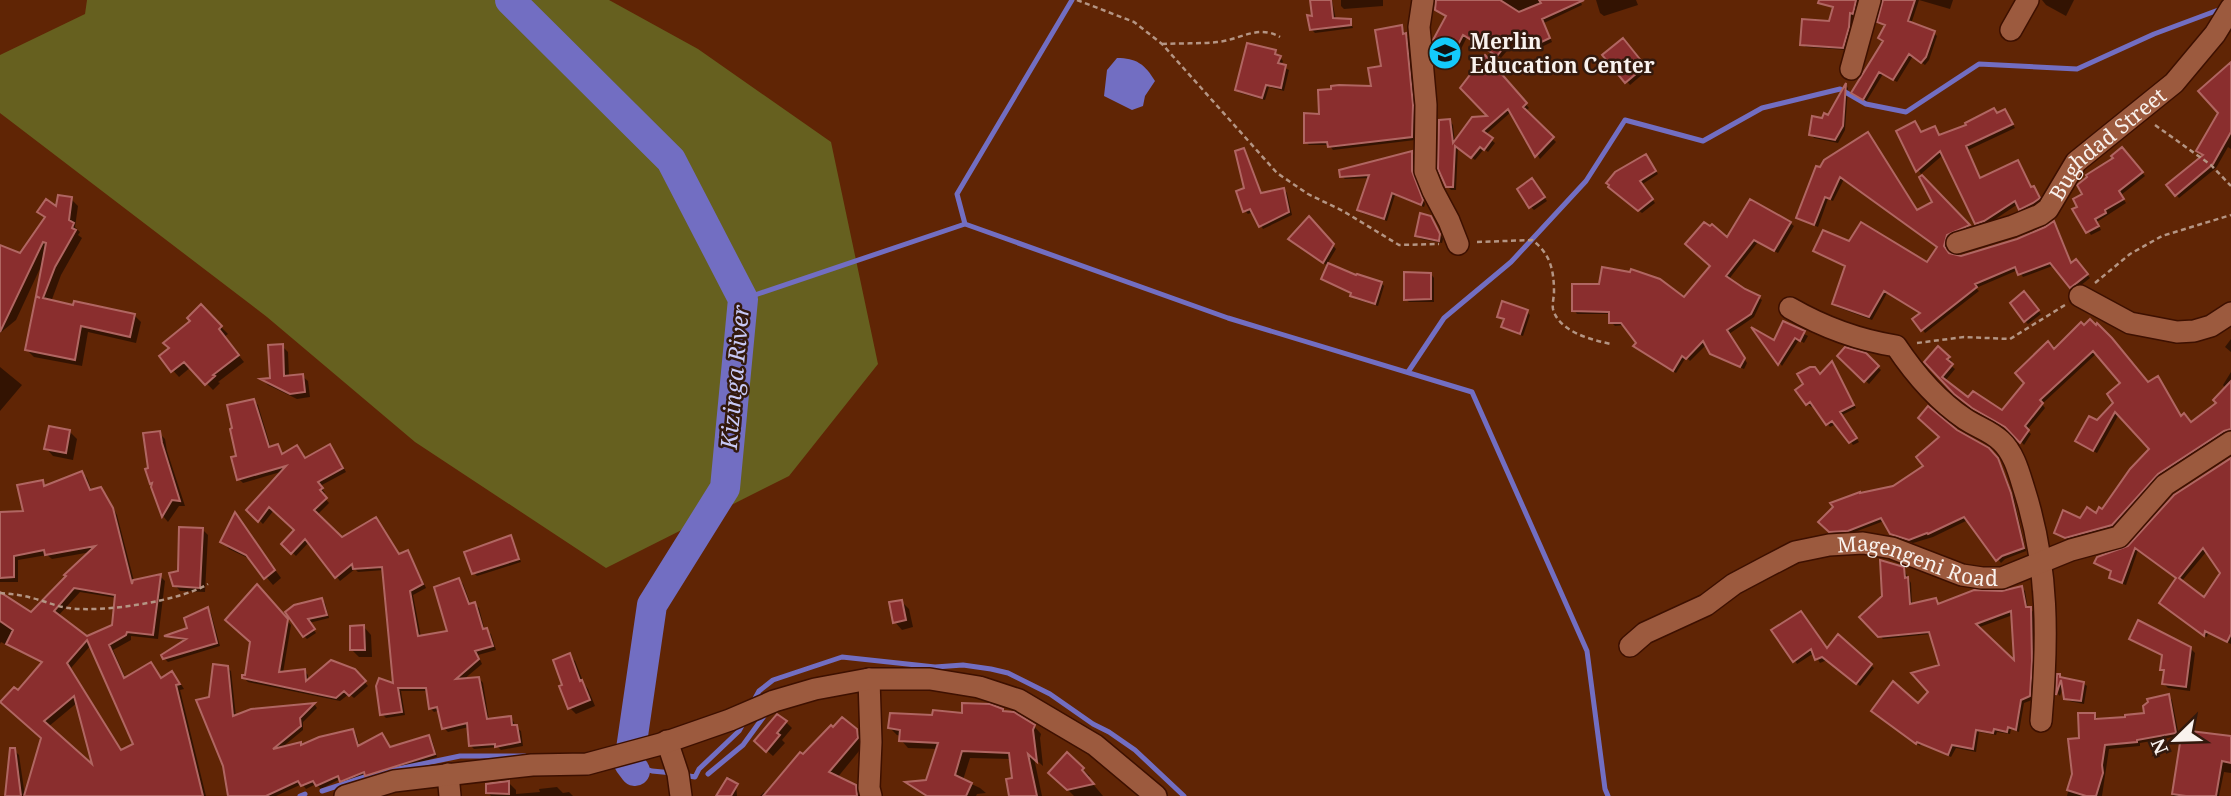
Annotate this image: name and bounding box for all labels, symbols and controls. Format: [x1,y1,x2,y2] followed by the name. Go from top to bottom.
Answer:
[1470,27,1655,79] place label: Merlin Education Center
[1426,34,1464,72] school or university icon: Merlin Education Center
[2042,81,2171,205] street label: Bughdad Street
[712,303,756,451] water label: Kizinga River
[1836,529,1998,592] street label: Magengeni Road
[2140,705,2210,775] north arrow
[2144,735,2174,759] text: N

